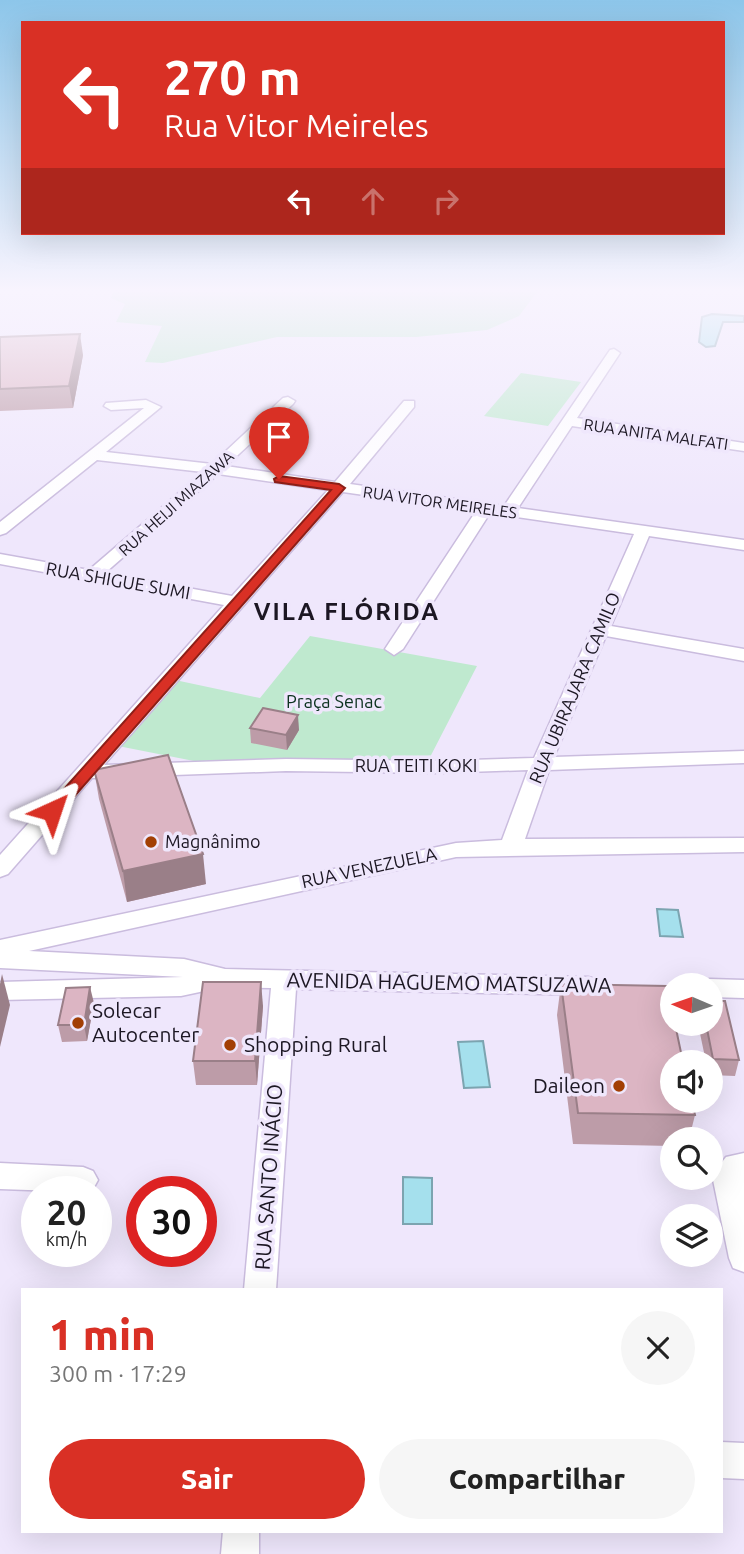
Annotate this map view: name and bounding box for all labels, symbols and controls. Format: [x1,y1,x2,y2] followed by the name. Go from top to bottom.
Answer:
[49,49,140,140] icon: left
[164,49,301,104] text: 270 m
[164,107,429,143] text: Rua Vitor Meireles
[281,182,319,220] icon: left
[354,182,392,220] icon: ahead
[427,182,465,220] icon: right
[249,407,309,479] pin
[583,415,729,453] street label: RUA ANITA MALFATI
[260,418,298,456] icon: arrive
[115,446,237,559] street label: RUA HEIJI MIAZAWA
[362,482,518,522] street label: RUA VITOR MEIRELES
[44,557,192,603] street label: RUA SHIGUE SUMI
[525,589,623,786] street label: RUA UBIRAJARA CAMILO
[254,597,440,625] district label: VILA FLÓRIDA
[286,691,382,711] park label: Praça Senac
[355,755,477,775] street label: RUA TEITI KOKI
[15,774,89,848] position arrow
[165,831,261,851] place label: Magnânimo
[143,834,159,850] marker: Magnânimo
[299,843,439,891] street label: RUA VENEZUELA
[286,967,612,997] street label: AVENIDA HAGUEMO MATSUZAWA
[660,973,723,1036] north arrow
[660,973,723,1267] map controls
[92,998,199,1046] place label: Solecar Autocenter
[70,1015,86,1031] marker: Solecar Autocenter
[244,1032,387,1056] place label: Shopping Rural
[222,1037,238,1053] marker: Shopping Rural
[660,1050,723,1113] button: sound
[533,1073,605,1097] place label: Daileon
[611,1078,627,1094] marker: Daileon
[250,1083,286,1271] street label: RUA SANTO INÁCIO
[660,1127,723,1190] button: search
[126,1176,217,1267] speed limit sign: 30
[47,1192,86,1232] text: 20
[660,1204,723,1267] button: layers
[46,1229,87,1249] text: km/h
[49,1311,156,1358] text: 1 min
[621,1311,695,1385] button: close
[49,1361,187,1386] text: 300 m · 17:29
[49,1439,365,1519] button: Sair
[379,1439,695,1519] button: Compartilhar

